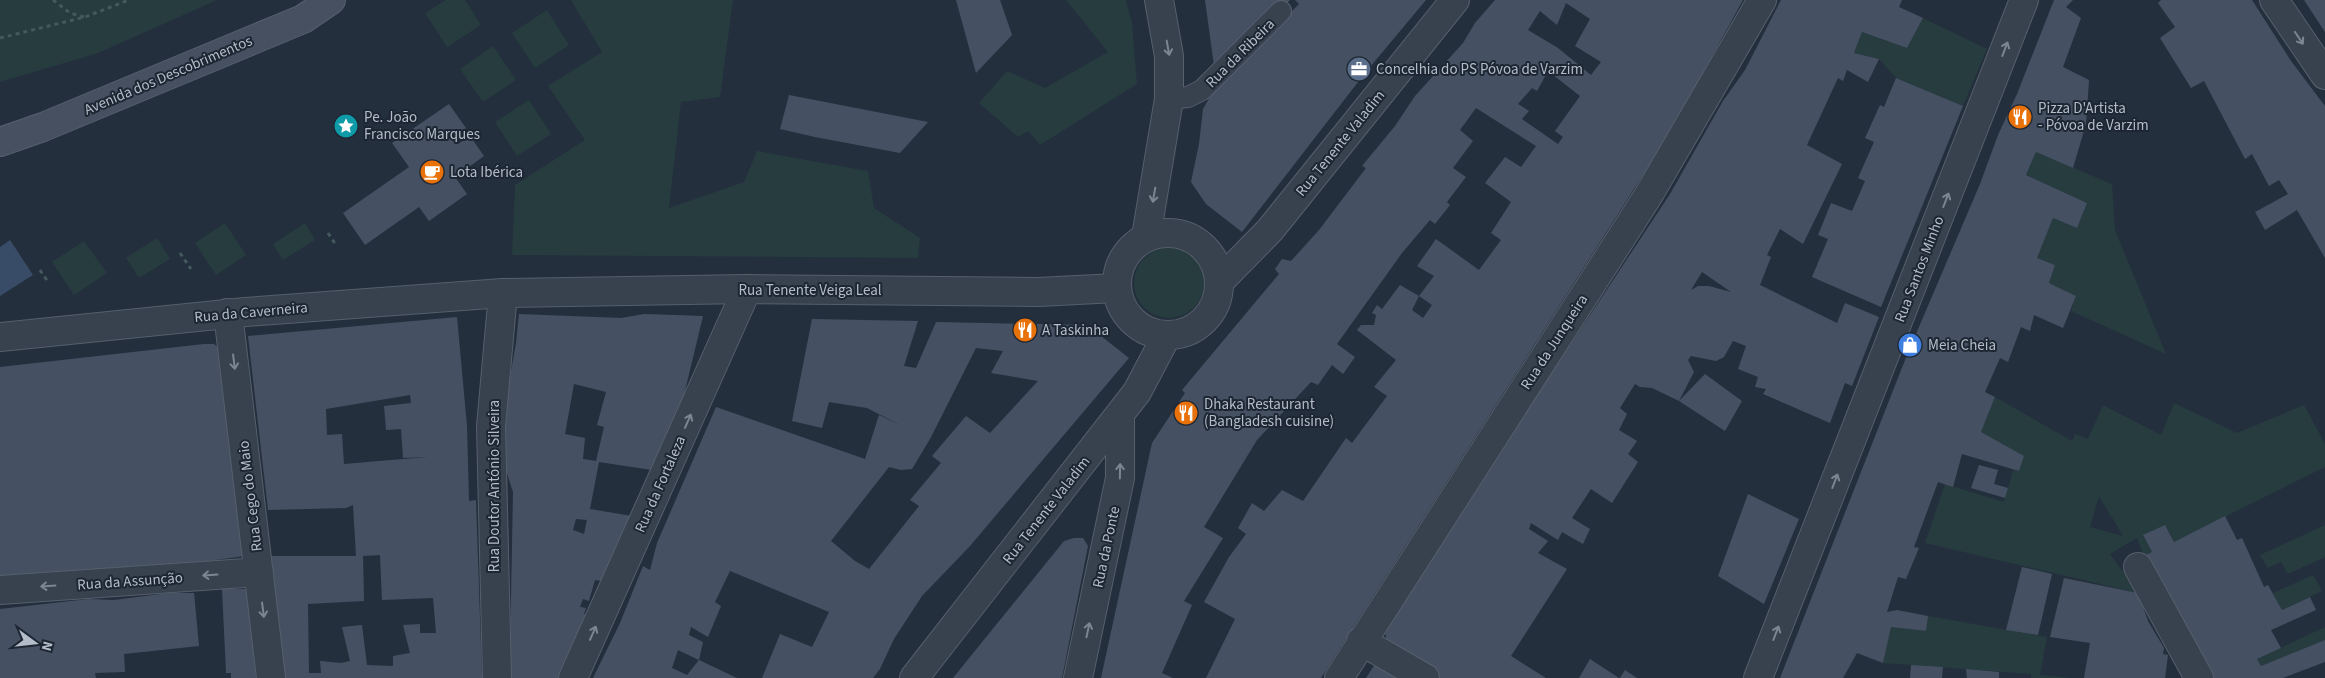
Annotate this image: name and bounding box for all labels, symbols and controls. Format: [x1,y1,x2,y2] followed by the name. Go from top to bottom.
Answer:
[1201,14,1280,93] street label: Rua da Ribeira
[81,30,256,120] street label: Avenida dos Descobrimentos
[2294,31,2304,45] one-way arrow
[1163,40,1173,56] one-way arrow
[2001,41,2010,57] one-way arrow
[1346,56,1372,82] office icon: Concelhia do PS Póvoa de Varzim
[1376,59,1583,80] place label: Concelhia do PS Póvoa de Varzim
[1291,86,1390,201] street label: Rua Tenente Valadim
[2038,98,2149,136] place label: Pizza D'Artista - Póvoa de Varzim
[2007,104,2033,130] restaurant icon: Pizza D'Artista - Póvoa de Varzim
[364,107,480,145] place label: Pe. João Francisco Marques
[333,113,359,139] place icon: Pe. João Francisco Marques
[419,159,445,185] cafe icon: Lota Ibérica
[450,162,523,183] place label: Lota Ibérica
[1148,186,1158,202] one-way arrow
[1942,193,1951,208] one-way arrow
[1890,213,1949,325] street label: Rua Santos Minho
[738,280,882,301] street label: Rua Tenente Veiga Leal
[1516,291,1593,394] street label: Rua da Junqueira
[194,297,309,328] street label: Rua da Caverneira
[1012,317,1038,343] restaurant icon: A Taskinha
[1042,320,1109,341] place label: A Taskinha
[1897,332,1923,358] shop icon: Meia Cheia
[1928,335,1996,356] place label: Meia Cheia
[229,354,239,370] one-way arrow
[1204,394,1334,432] place label: Dhaka Restaurant (Bangladesh cuisine)
[484,400,505,572] street label: Rua Doutor António Silveira
[1173,400,1199,426] restaurant icon: Dhaka Restaurant (Bangladesh cuisine)
[684,414,694,429] one-way arrow
[630,432,691,536] street label: Rua da Fortaleza
[233,439,268,552] street label: Rua Cego do Maio
[998,452,1095,569] street label: Rua Tenente Valadim
[1115,464,1125,480] one-way arrow
[1831,474,1840,490] one-way arrow
[1088,504,1125,590] street label: Rua da Ponte
[76,567,184,596] street label: Rua da Assunção
[203,571,219,580] one-way arrow
[41,582,57,591] one-way arrow
[258,602,268,618] one-way arrow
[10,618,60,668] north arrow
[1084,623,1093,639] one-way arrow
[1772,625,1781,641] one-way arrow
[589,626,599,641] one-way arrow
[36,639,57,653] text: N

